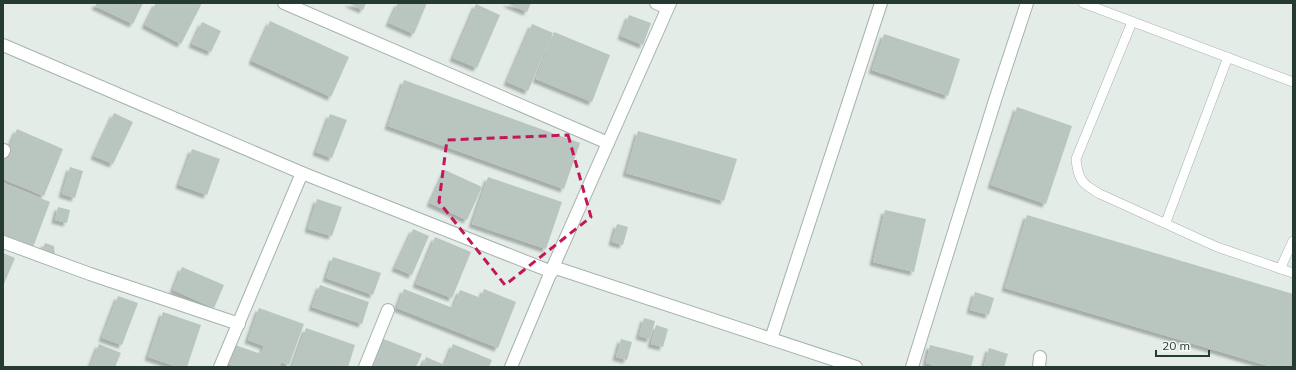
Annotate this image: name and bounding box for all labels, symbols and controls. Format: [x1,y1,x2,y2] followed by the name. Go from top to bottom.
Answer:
[1156,332,1209,358] scale bar
[1162,338,1190,353] text: 20 m

